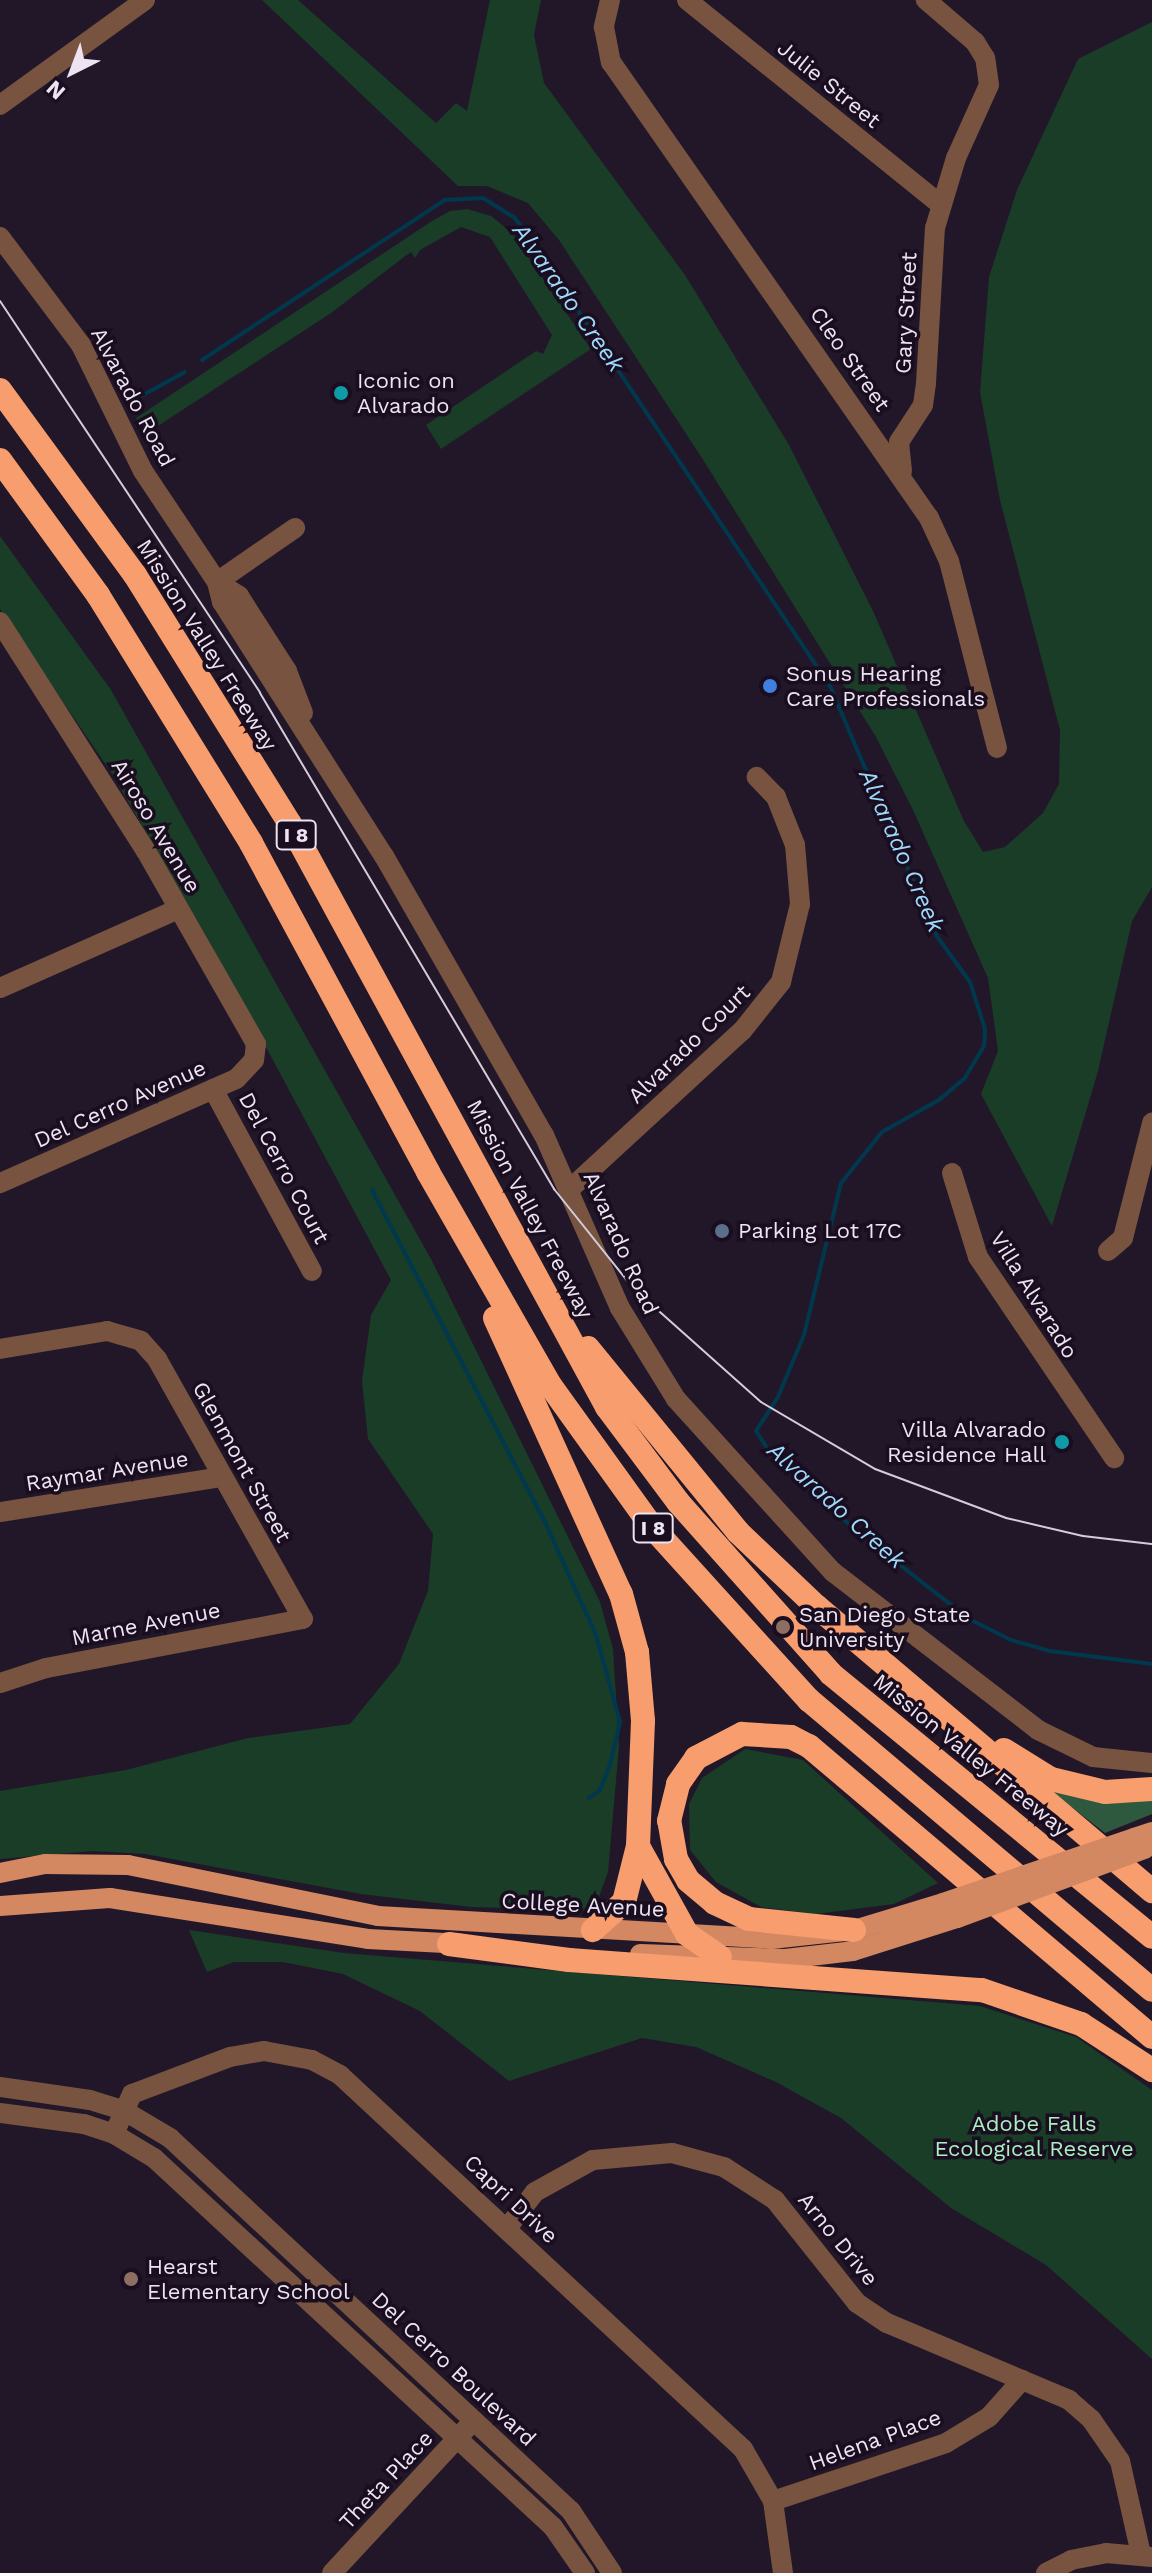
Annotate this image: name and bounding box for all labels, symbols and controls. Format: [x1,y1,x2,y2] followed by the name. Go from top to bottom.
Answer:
[32,32,112,112] north arrow
[772,34,886,134] street label: Julie Street
[41,75,70,105] text: N
[506,218,630,378] water label: Alvarado Creek
[890,251,922,375] street label: Gary Street
[804,302,896,416] street label: Cleo Street
[85,323,181,471] street label: Alvarado Road
[357,367,455,418] place label: Iconic on Alvarado
[332,384,350,402] marker: Iconic on Alvarado
[131,534,283,756] street label: Mission Valley Freeway
[786,660,985,712] place label: Sonus Hearing Care Professionals
[761,677,779,695] marker: Sonus Hearing Care Professionals
[105,754,207,898] street label: Airoso Avenue
[852,765,950,937] water label: Alvarado Creek
[274,819,318,851] road number: I 8
[622,979,756,1109] street label: Alvarado Court
[29,1054,211,1154] street label: Del Cerro Avenue
[233,1088,335,1248] street label: Del Cerro Court
[461,1094,599,1324] street label: Mission Valley Freeway
[578,1167,664,1319] street label: Alvarado Road
[738,1218,902,1244] place label: Parking Lot 17C
[713,1222,731,1240] marker: Parking Lot 17C
[984,1226,1084,1364] street label: Villa Alvarado
[187,1377,297,1547] street label: Glenmont Street
[887,1416,1046,1468] place label: Villa Alvarado Residence Hall
[1053,1433,1071,1451] marker: Villa Alvarado Residence Hall
[761,1437,911,1575] water label: Alvarado Creek
[23,1445,191,1497] street label: Raymar Avenue
[631,1512,675,1544] road number: I 8
[69,1597,223,1651] street label: Marne Avenue
[799,1601,970,1652] place label: San Diego State University
[774,1618,792,1636] marker: San Diego State University
[867,1668,1075,1842] street label: Mission Valley Freeway
[500,1888,666,1922] street label: College Avenue
[934,2110,1134,2162] park label: Adobe Falls Ecological Reserve
[459,2149,563,2249] street label: Capri Drive
[792,2187,884,2291] street label: Arno Drive
[147,2253,350,2304] place label: Hearst Elementary School
[122,2270,140,2288] marker: Hearst Elementary School
[366,2286,542,2452] street label: Del Cerro Boulevard
[805,2404,945,2476] street label: Helena Place
[334,2425,438,2535] street label: Theta Place

